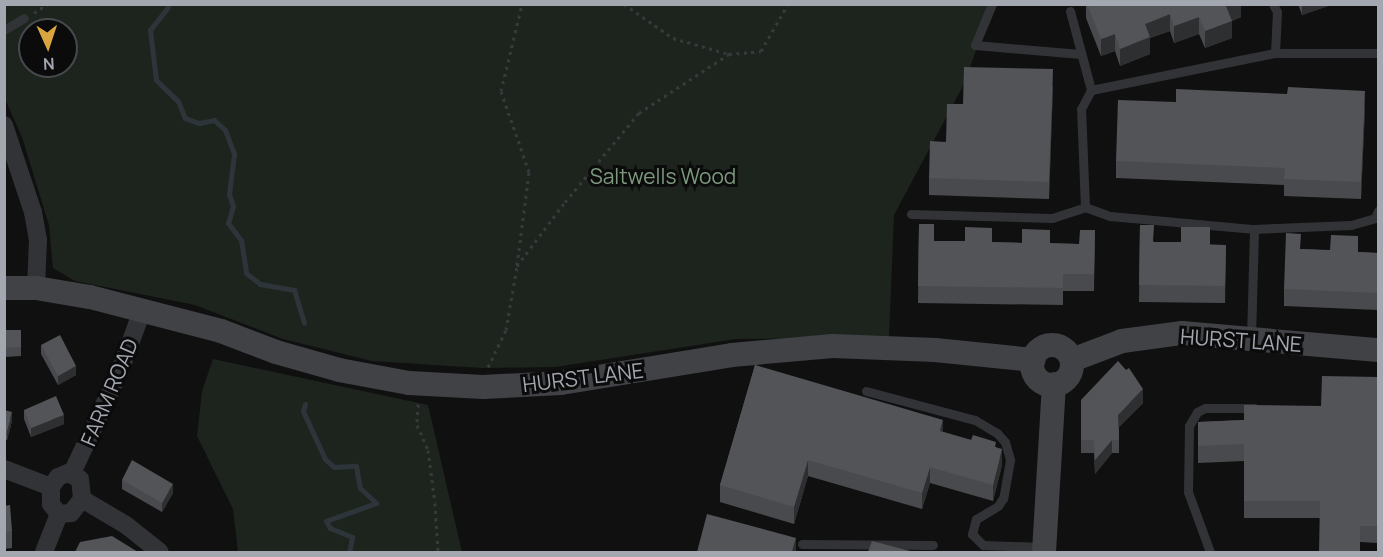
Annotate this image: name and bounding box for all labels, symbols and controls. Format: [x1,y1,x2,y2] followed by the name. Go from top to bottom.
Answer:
[18,18,78,78] north arrow
[43,53,55,75] text: N
[590,163,736,189] park label: Saltwells Wood
[1179,323,1303,357] street label: HURST LANE
[75,335,143,449] street label: FARM ROAD
[521,357,645,397] street label: HURST LANE

